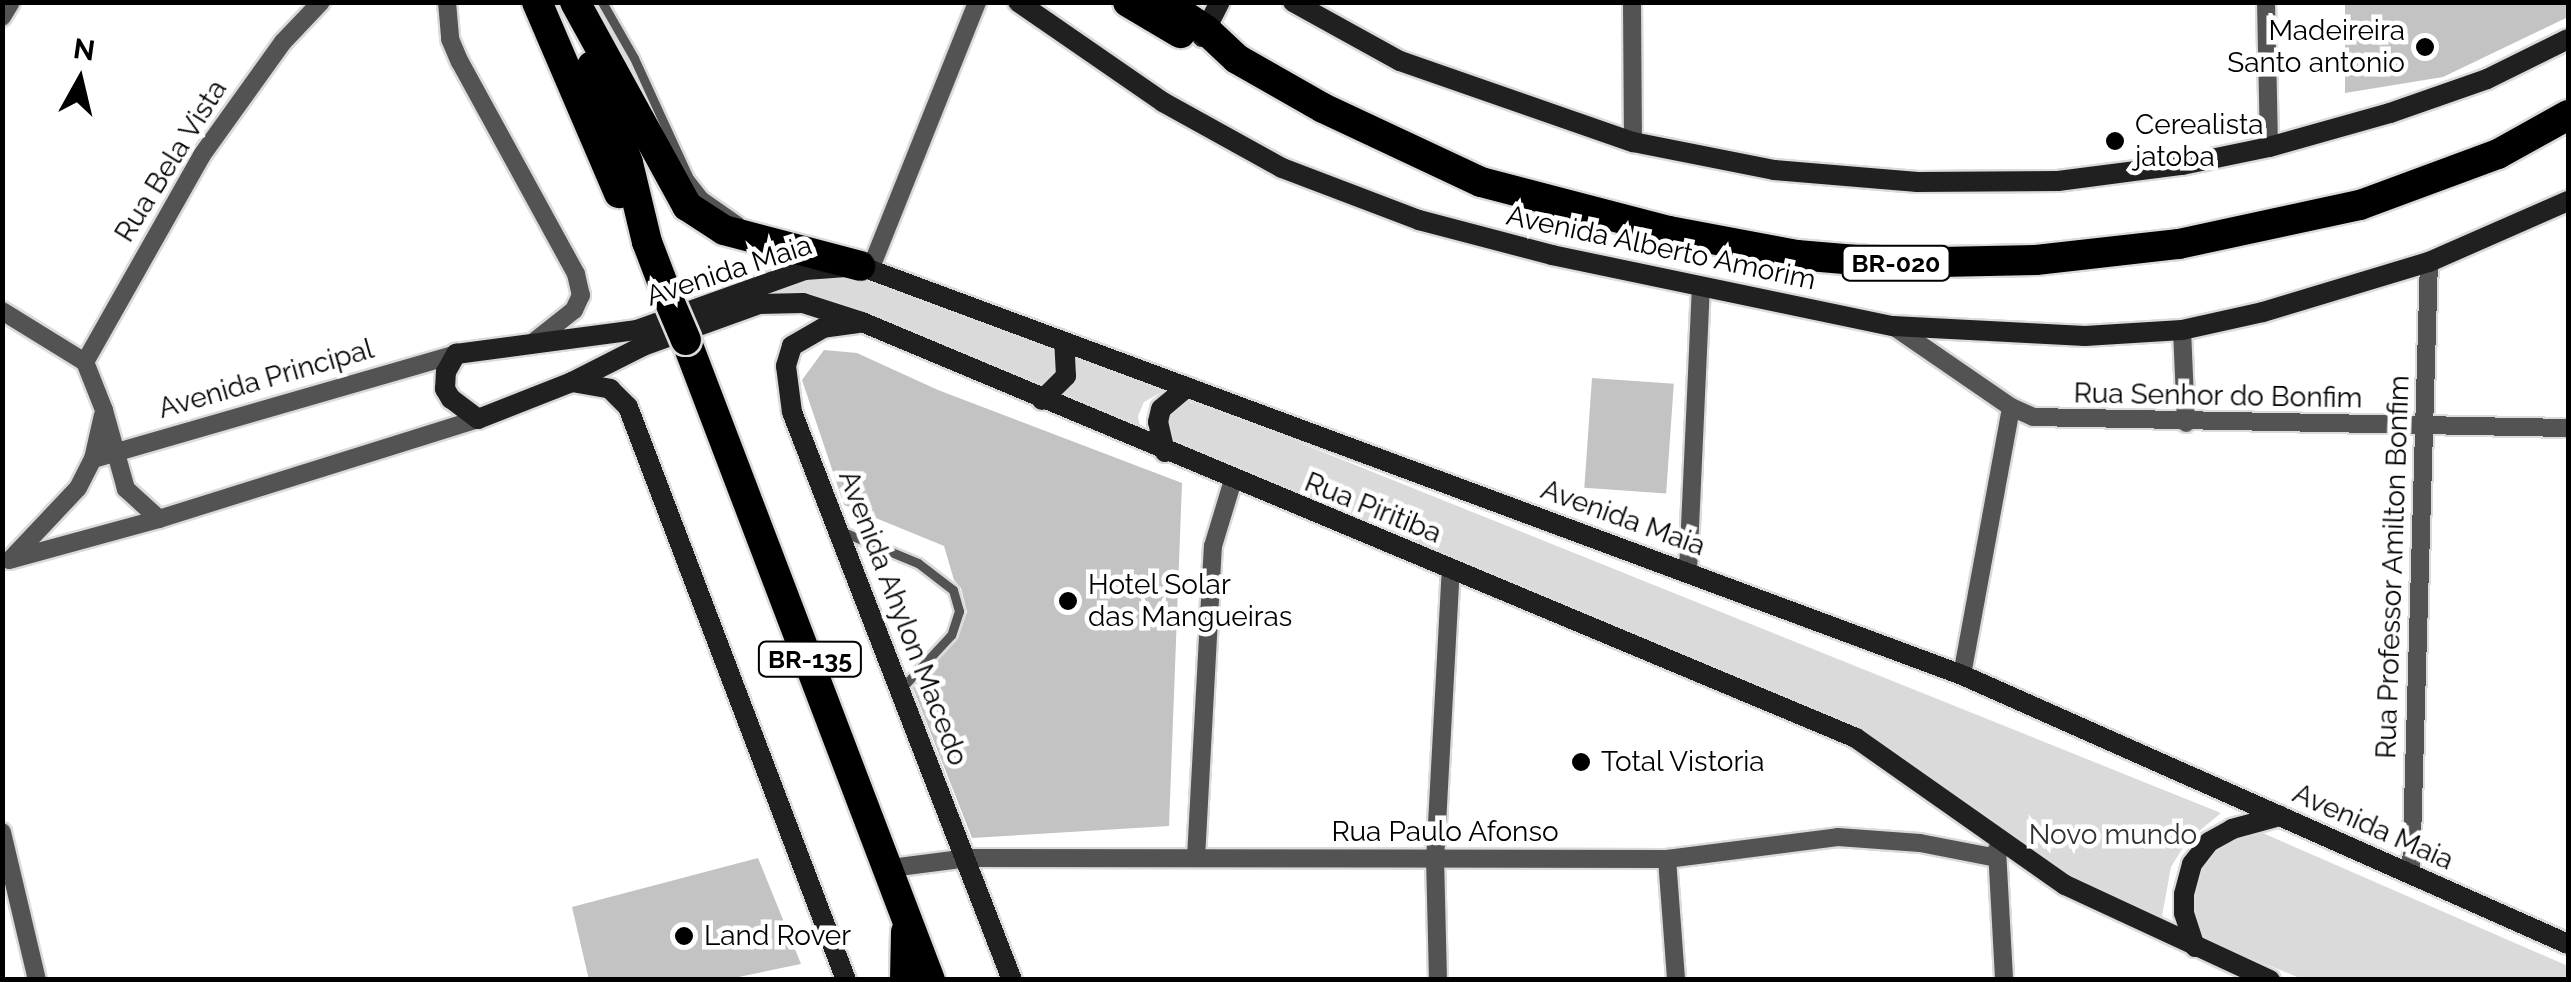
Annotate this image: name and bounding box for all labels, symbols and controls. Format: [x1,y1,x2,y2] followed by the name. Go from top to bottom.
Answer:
[2227,14,2405,80] place label: Madeireira Santo antonio
[30,30,130,130] north arrow
[71,32,97,68] text: N
[2414,36,2436,58] marker: Madeireira Santo antonio
[108,73,234,249] street label: Rua Bela Vista
[2135,108,2264,174] place label: Cerealista jatoba
[2104,130,2126,152] marker: Cerealista jatoba
[1502,199,1820,297] street label: Avenida Alberto Amorim
[642,228,816,314] street label: Avenida Maia
[1841,243,1951,283] road number: BR-020
[154,332,378,426] street label: Avenida Principal
[2369,374,2417,760] street label: Rua Professor Amilton Bonfim
[2073,377,2363,415] street label: Rua Senhor do Bonfim
[831,465,975,771] street label: Avenida Ahylon Macedo
[1300,465,1446,551] street label: Rua Piritiba
[1536,473,1710,563] street label: Avenida Maia
[1088,568,1292,634] place label: Hotel Solar das Mangueiras
[1057,590,1079,612] marker: Hotel Solar das Mangueiras
[758,639,862,679] road number: BR-135
[1601,745,1766,779] place label: Total Vistoria
[1570,751,1592,773] marker: Total Vistoria
[2288,777,2458,877] street label: Avenida Maia
[1331,815,1559,849] street label: Rua Paulo Afonso
[2029,818,2197,852] park label: Novo mundo
[704,919,851,953] place label: Land Rover
[673,925,695,947] marker: Land Rover

